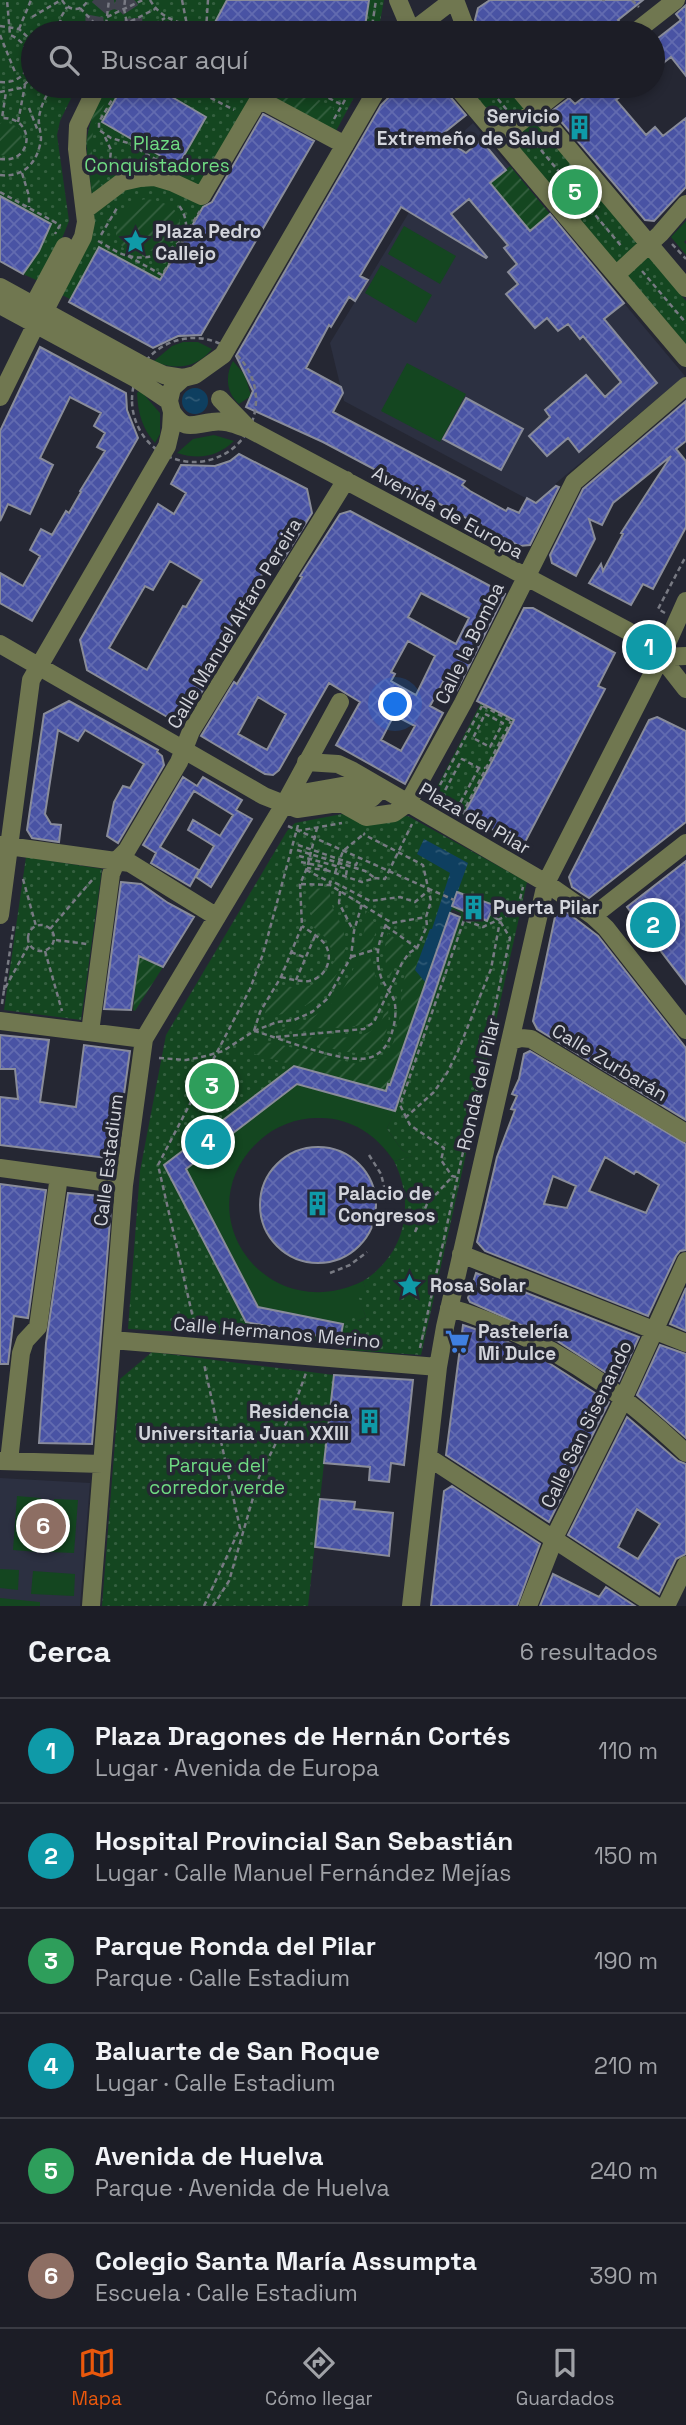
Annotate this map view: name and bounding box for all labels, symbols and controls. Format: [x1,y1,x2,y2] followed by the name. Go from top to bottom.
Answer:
[21,21,665,98] search box
[45,41,83,79] icon: search
[101,43,248,77] text: Buscar aquí
[377,104,560,151] place label: Servicio Extremeño de Salud
[566,113,594,141] building icon: Servicio Extremeño de Salud
[84,131,230,178] park label: Plaza Conquistadores
[552,166,598,218] pin: 5
[155,219,261,266] place label: Plaza Pedro Callejo
[121,228,149,256] place icon: Plaza Pedro Callejo
[368,460,528,564] street label: Avenida de Europa
[161,513,307,733] street label: Calle Manuel Alfaro Pereira
[429,578,510,708] street label: Calle la Bomba
[626,621,672,673] pin: 1
[378,687,412,721] your location
[415,776,535,860] street label: Plaza del Pilar
[459,893,487,921] building icon: Puerta Pilar
[493,895,599,920] place label: Puerta Pilar
[630,899,676,951] pin: 2
[451,1015,506,1153] street label: Ronda del Pilar
[547,1018,672,1107] street label: Calle Zurbarán
[189,1060,235,1112] pin: 3
[88,1092,129,1228] street label: Calle Estadium
[185,1116,231,1168] pin: 4
[338,1181,435,1228] place label: Palacio de Congresos
[304,1190,332,1218] building icon: Palacio de Congresos
[396,1271,424,1299] place icon: Rosa Solar
[430,1273,526,1298] place label: Rosa Solar
[172,1311,382,1354] street label: Calle Hermanos Merino
[478,1319,569,1366] place label: Pastelería Mi Dulce
[444,1328,472,1356] supermarket icon: Pastelería Mi Dulce
[535,1336,638,1512] street label: Calle San Sisenando
[138,1399,349,1446] place label: Residencia Universitaria Juan XXIII
[355,1408,383,1436] building icon: Residencia Universitaria Juan XXIII
[149,1453,285,1500] park label: Parque del corredor verde
[20,1500,66,1552] pin: 6
[28,1632,111,1671] text: Cerca
[520,1637,658,1667] text: 6 resultados
[95,1719,511,1753] text: Plaza Dragones de Hernán Cortés
[46,1736,56,1766] text: 1
[598,1736,658,1766] text: 110 m
[95,1753,379,1783] text: Lugar · Avenida de Europa
[95,1824,513,1858] text: Hospital Provincial San Sebastián
[44,1841,58,1871] text: 2
[594,1841,658,1871] text: 150 m
[95,1858,511,1888] text: Lugar · Calle Manuel Fernández Mejías
[95,1929,376,1963] text: Parque Ronda del Pilar
[44,1946,58,1976] text: 3
[594,1946,658,1976] text: 190 m
[95,1963,350,1993] text: Parque · Calle Estadium
[95,2034,380,2068] text: Baluarte de San Roque
[44,2051,58,2081] text: 4
[594,2051,658,2081] text: 210 m
[95,2068,336,2098] text: Lugar · Calle Estadium
[95,2139,323,2173] text: Avenida de Huelva
[44,2156,58,2186] text: 5
[590,2156,658,2186] text: 240 m
[95,2173,390,2203] text: Parque · Avenida de Huelva
[95,2244,477,2278] text: Colegio Santa María Assumpta
[44,2261,58,2291] text: 6
[590,2261,658,2291] text: 390 m
[95,2278,358,2308] text: Escuela · Calle Estadium
[71,2344,122,2411] tab: Mapa
[265,2344,373,2411] tab: Cómo llegar
[516,2344,615,2411] tab: Guardados

